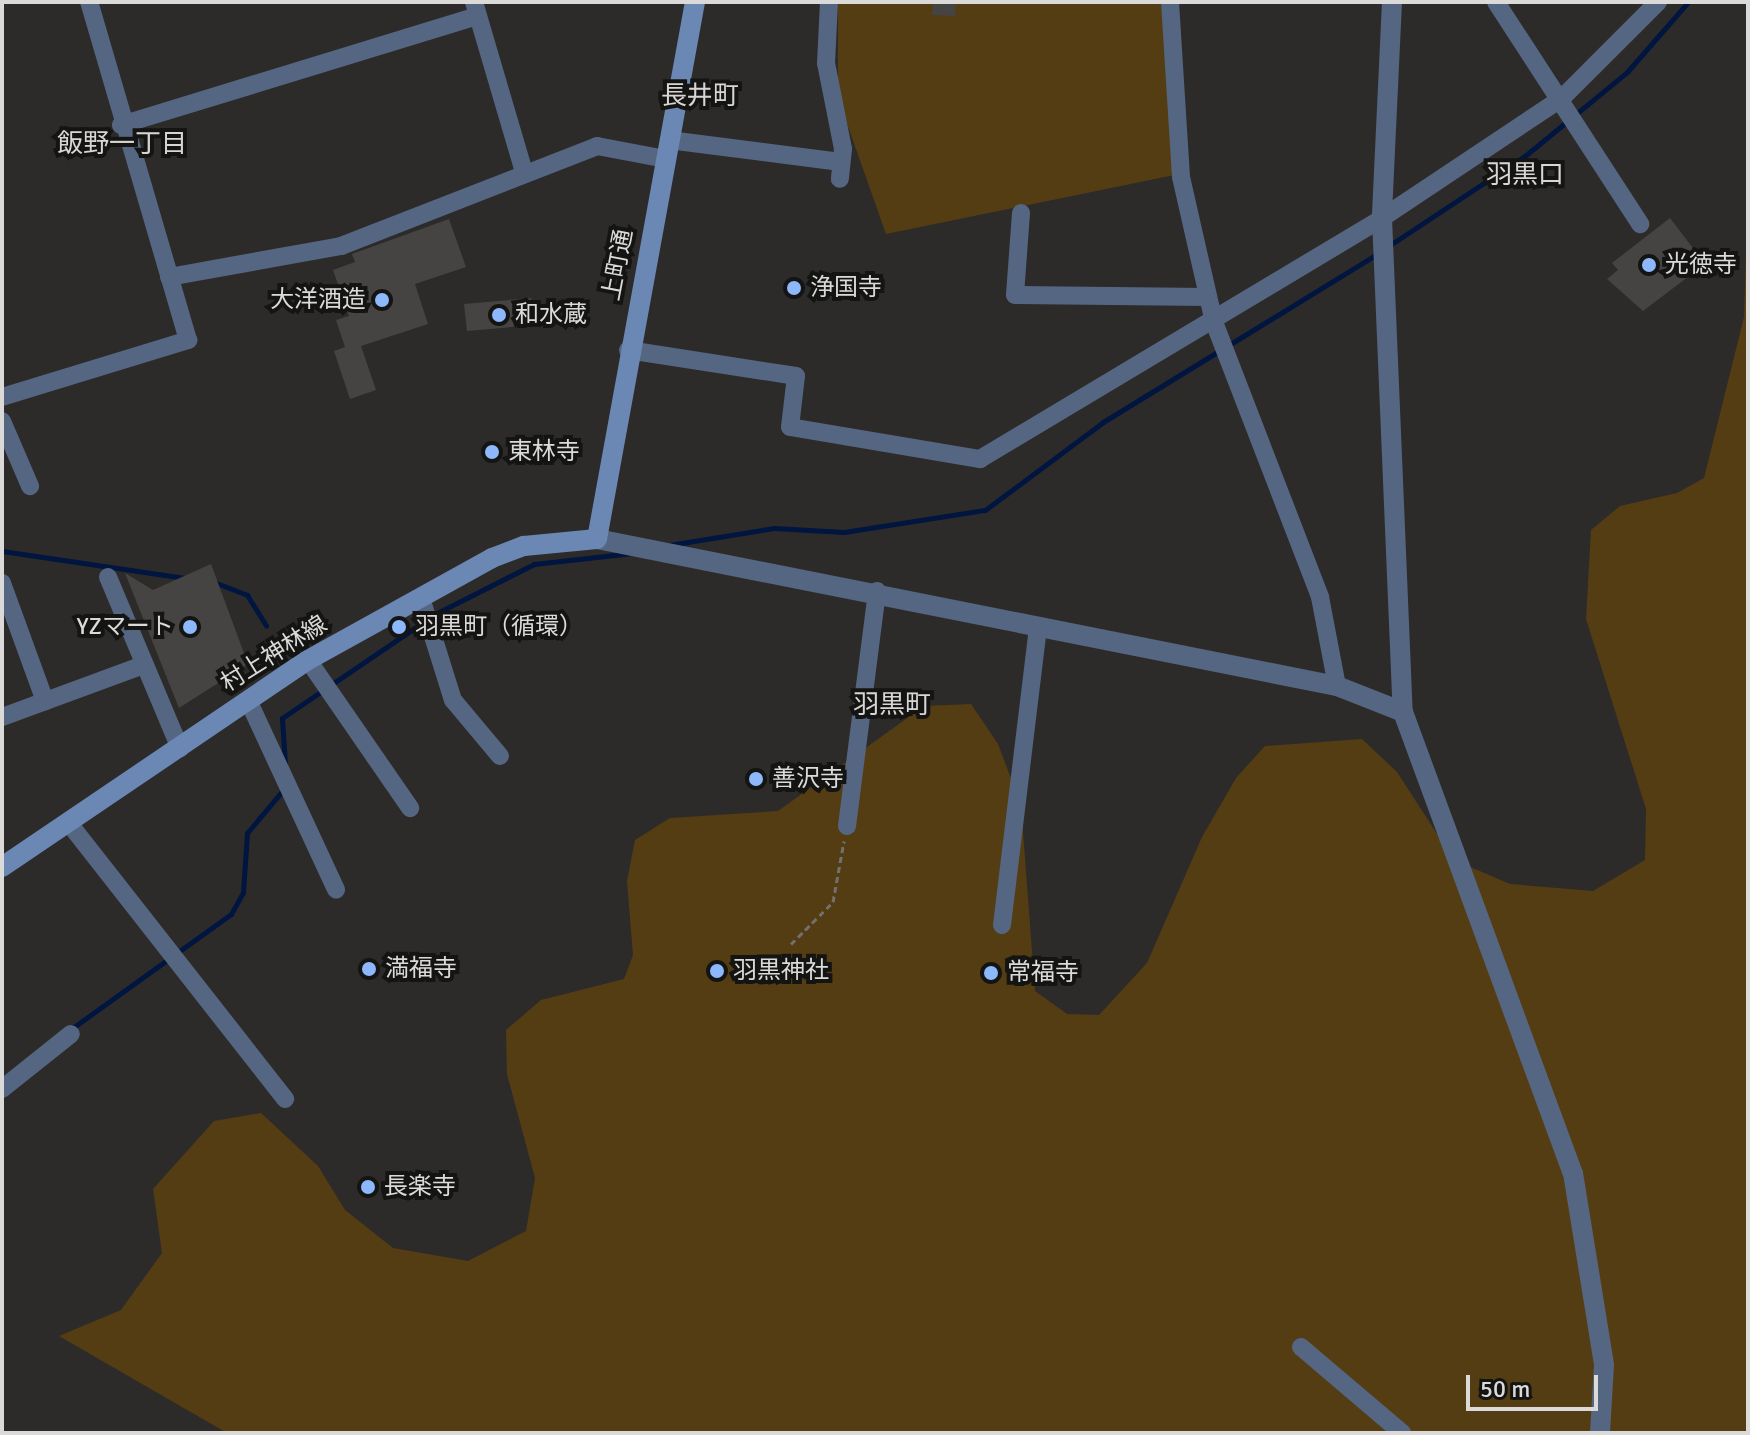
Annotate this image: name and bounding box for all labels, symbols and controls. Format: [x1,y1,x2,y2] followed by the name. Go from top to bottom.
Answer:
[661,81,739,113] district label: 長井町
[57,129,187,161] district label: 飯野一丁目
[1486,160,1564,192] district label: 羽黒口
[597,227,639,303] street label: 上町通
[1665,251,1737,279] place label: 光徳寺
[1640,256,1658,274] marker: 光徳寺
[810,274,882,302] place label: 浄国寺
[785,279,803,297] marker: 浄国寺
[270,286,366,314] place label: 大洋酒造
[373,291,391,309] marker: 大洋酒造
[515,301,587,329] place label: 和水蔵
[490,306,508,324] marker: 和水蔵
[508,438,580,466] place label: 東林寺
[483,443,501,461] marker: 東林寺
[215,610,333,698] street label: 村上神林線
[76,613,174,641] place label: YZマート
[415,613,583,641] place label: 羽黒町（循環）
[181,618,199,636] marker: YZマート
[390,618,408,636] marker: 羽黒町（循環）
[853,690,931,722] district label: 羽黒町
[772,765,844,793] place label: 善沢寺
[747,770,765,788] marker: 善沢寺
[385,955,457,983] place label: 満福寺
[733,957,829,985] place label: 羽黒神社
[1007,959,1079,987] place label: 常福寺
[360,960,378,978] marker: 満福寺
[708,962,726,980] marker: 羽黒神社
[982,964,1000,982] marker: 常福寺
[384,1173,456,1201] place label: 長楽寺
[359,1178,377,1196] marker: 長楽寺
[1470,1359,1602,1409] scale bar
[1480,1374,1530,1404] text: 50 m

